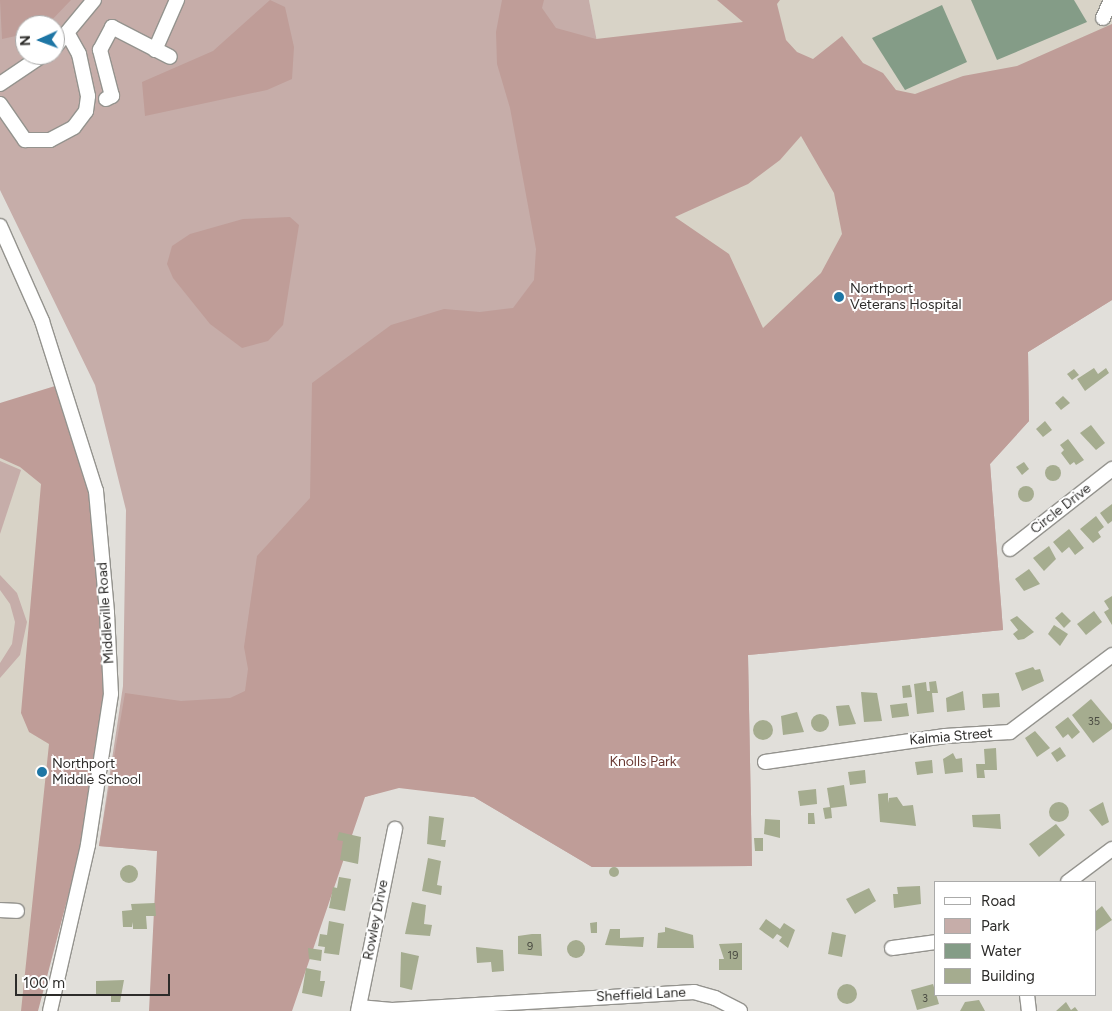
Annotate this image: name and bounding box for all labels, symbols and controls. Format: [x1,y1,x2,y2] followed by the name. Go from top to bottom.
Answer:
[15,15,65,65] north arrow
[17,35,34,46] text: N
[850,281,962,314] place label: Northport Veterans Hospital
[832,290,846,304] marker: Northport Veterans Hospital
[1027,480,1095,538] street label: Circle Drive
[94,562,118,664] street label: Middleville Road
[1088,715,1100,729] house number: 35
[909,725,993,749] street label: Kalmia Street
[609,754,677,770] park label: Knolls Park
[52,756,141,789] place label: Northport Middle School
[36,766,48,778] marker: Northport Middle School
[360,878,392,962] street label: Rowley Drive
[934,881,1097,996] legend
[981,892,1016,910] text: Road
[981,917,1010,935] text: Park
[527,940,533,954] house number: 9
[981,942,1021,960] text: Water
[728,949,738,963] house number: 19
[18,964,172,996] scale bar
[981,967,1035,985] text: Building
[23,974,65,992] text: 100 m
[596,984,686,1006] street label: Sheffield Lane
[922,992,928,1006] house number: 3

